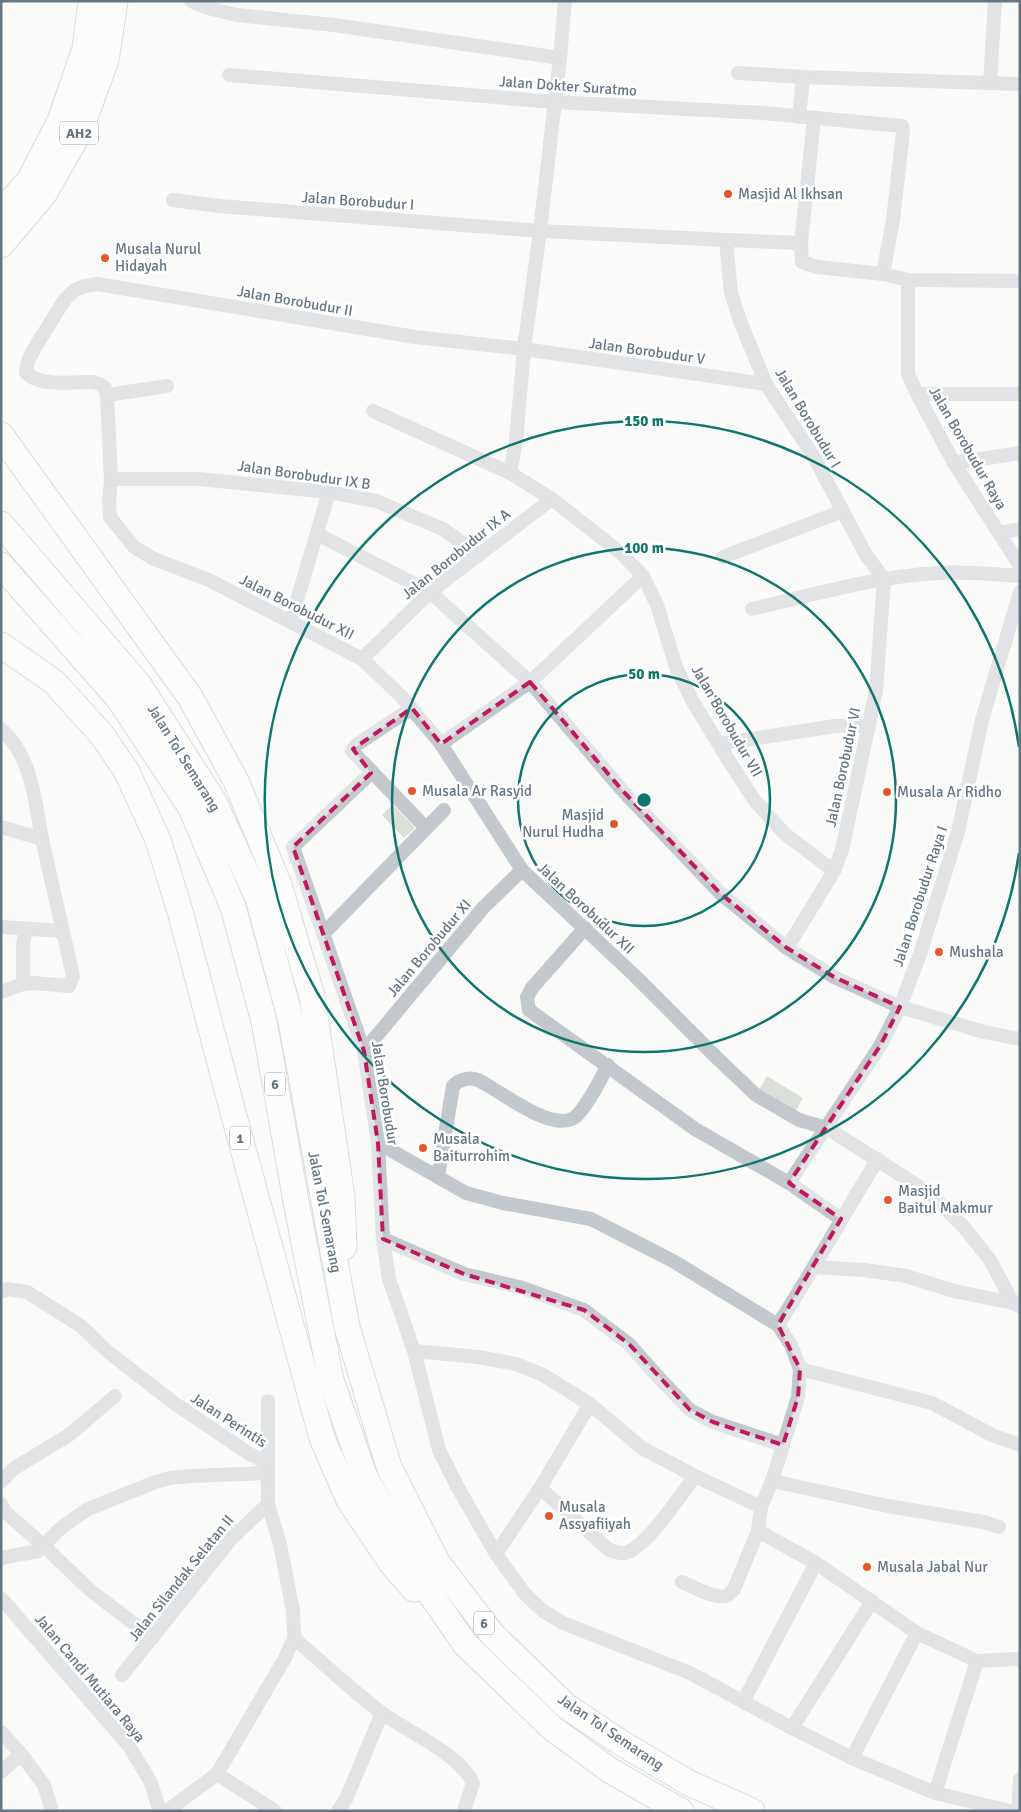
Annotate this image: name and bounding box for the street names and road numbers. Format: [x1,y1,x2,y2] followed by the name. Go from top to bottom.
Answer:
[498,72,638,100] street label: Jalan Dokter Suratmo
[60,122,98,144] road number: AH2
[301,188,415,214] street label: Jalan Borobudur I
[236,282,354,320] street label: Jalan Borobudur II
[588,334,707,368] street label: Jalan Borobudur V
[771,365,845,471] street label: Jalan Borobudur I
[925,383,1011,513] street label: Jalan Borobudur Raya
[236,457,372,493] street label: Jalan Borobudur IX B
[398,505,514,603] street label: Jalan Borobudur IX A
[237,570,357,644] street label: Jalan Borobudur XII
[688,662,766,780] street label: Jalan Borobudur VII
[144,701,224,815] street label: Jalan Tol Semarang
[822,706,864,828] street label: Jalan Borobudur VI
[889,823,951,969] street label: Jalan Borobudur Raya I
[534,858,638,958] street label: Jalan Borobudur XII
[383,896,475,1000] street label: Jalan Borobudur XI
[368,1040,402,1147] street label: Jalan Borobudur
[265,1072,285,1096] road number: 6
[230,1126,250,1150] road number: 1
[304,1150,346,1274] street label: Jalan Tol Semarang
[188,1389,271,1451] street label: Jalan Perintis
[125,1511,237,1645] street label: Jalan Silandak Selatan II
[31,1610,149,1746] street label: Jalan Candi Mutiara Raya
[474,1612,494,1635] road number: 6
[555,1690,667,1774] street label: Jalan Tol Semarang

